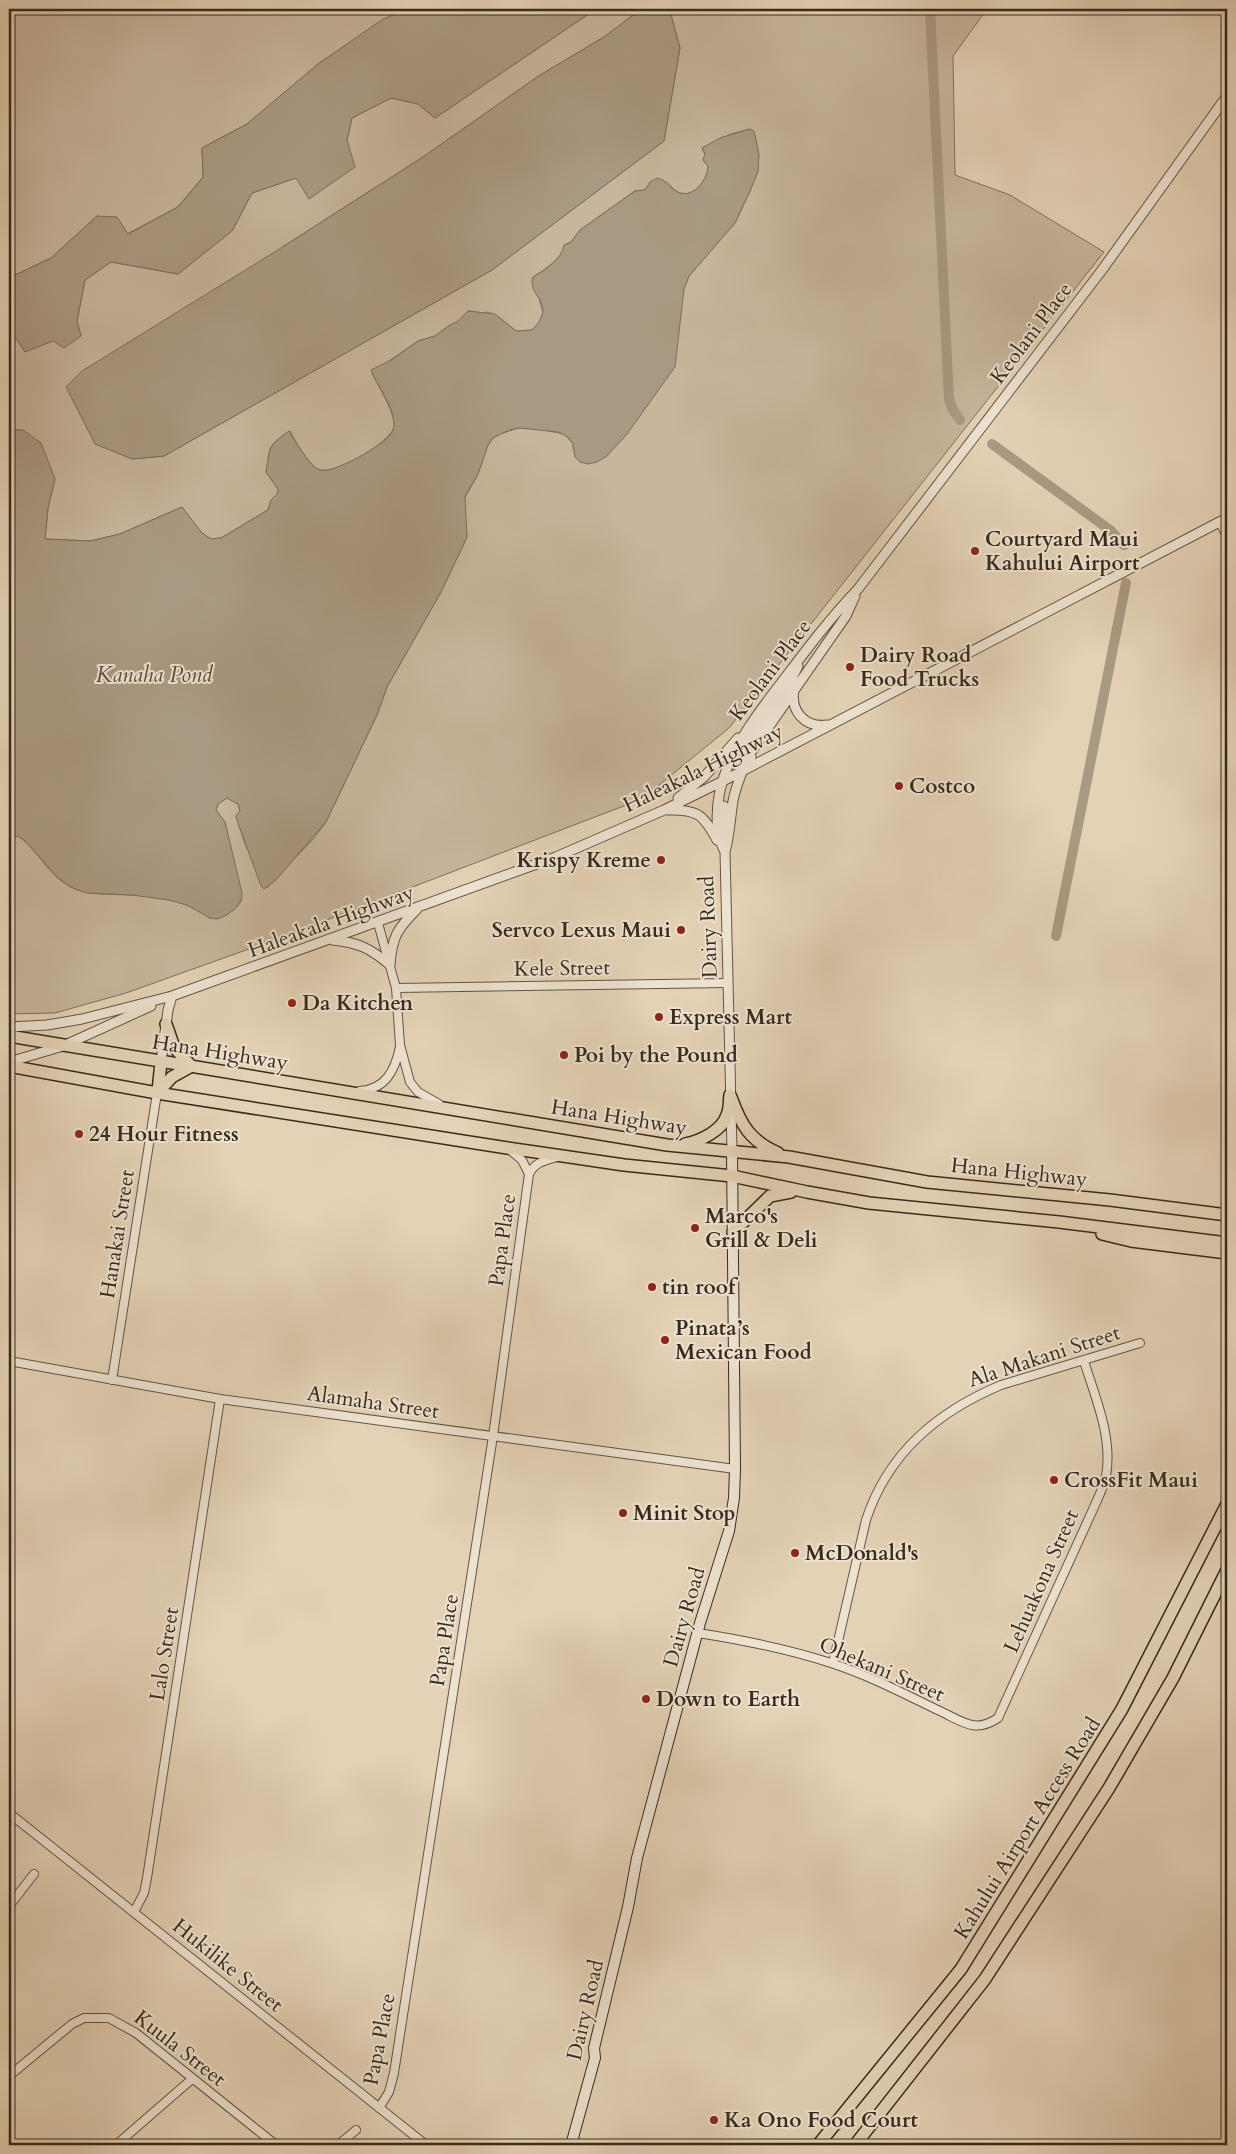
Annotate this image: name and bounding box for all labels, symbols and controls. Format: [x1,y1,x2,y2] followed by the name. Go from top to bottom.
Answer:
[984,277,1079,390] street label: Keolani Place
[985,525,1140,578] place label: Courtyard Maui Kahului Airport
[969,545,981,557] marker: Courtyard Maui Kahului Airport
[723,614,818,727] street label: Keolani Place
[860,641,979,694] place label: Dairy Road Food Trucks
[96,660,214,690] water label: Kanaha Pond
[844,661,856,673] marker: Dairy Road Food Trucks
[618,717,788,820] street label: Haleakala Highway
[909,772,975,801] place label: Costco
[893,780,905,792] marker: Costco
[517,846,651,875] place label: Krispy Kreme
[655,854,667,866] marker: Krispy Kreme
[692,875,725,979] street label: Dairy Road
[244,878,418,965] street label: Haleakala Highway
[492,916,671,945] place label: Servco Lexus Maui
[675,924,687,936] marker: Servco Lexus Maui
[514,953,611,984] street label: Kele Street
[302,989,414,1018] place label: Da Kitchen
[286,997,298,1009] marker: Da Kitchen
[669,1003,793,1032] place label: Express Mart
[653,1011,665,1023] marker: Express Mart
[150,1027,290,1078] street label: Hana Highway
[574,1041,738,1070] place label: Poi by the Pound
[558,1049,570,1061] marker: Poi by the Pound
[549,1092,689,1143] street label: Hana Highway
[89,1120,239,1149] place label: 24 Hour Fitness
[73,1128,85,1140] marker: 24 Hour Fitness
[949,1151,1089,1194] street label: Hana Highway
[93,1167,142,1301] street label: Hanakai Street
[482,1192,523,1288] street label: Papa Place
[705,1202,818,1255] place label: Marco's Grill & Deli
[689,1222,701,1234] marker: Marco's Grill & Deli
[662,1273,739,1302] place label: tin roof
[646,1281,658,1293] marker: tin roof
[675,1314,812,1367] place label: Pinata’s Mexican Food
[964,1318,1124,1395] street label: Ala Makani Street
[659,1334,671,1346] marker: Pinata’s Mexican Food
[305,1379,441,1426] street label: Alamaha Street
[1064,1466,1198,1495] place label: CrossFit Maui
[1048,1474,1060,1486] marker: CrossFit Maui
[633,1499,735,1528] place label: Minit Stop
[997,1505,1086,1658] street label: Lehuakona Street
[617,1507,629,1519] marker: Minit Stop
[805,1539,919,1568] place label: McDonald's
[789,1547,801,1559] marker: McDonald's
[656,1564,713,1670] street label: Dairy Road
[423,1592,466,1688] street label: Papa Place
[143,1605,186,1703] street label: Lalo Street
[815,1630,949,1709] street label: Ohekani Street
[656,1685,800,1714] place label: Down to Earth
[640,1693,652,1705] marker: Down to Earth
[947,1712,1108,1945] street label: Kahului Airport Access Road
[166,1912,289,2019] street label: Hukilike Street
[560,1957,611,2063] street label: Dairy Road
[356,1991,403,2088] street label: Papa Place
[128,2003,232,2094] street label: Kuula Street
[724,2106,918,2135] place label: Ka Ono Food Court
[708,2114,720,2126] marker: Ka Ono Food Court

